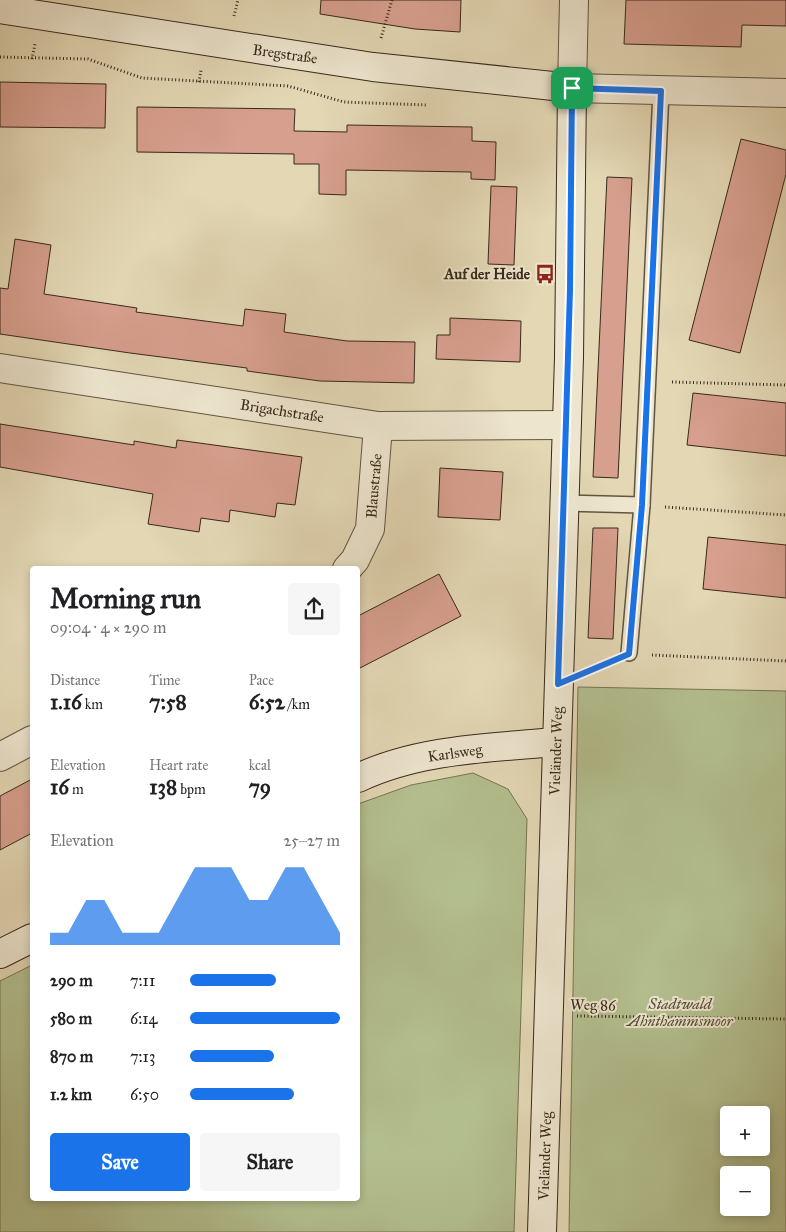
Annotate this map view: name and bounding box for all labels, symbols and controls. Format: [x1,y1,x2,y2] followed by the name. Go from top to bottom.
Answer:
[251,41,319,67] street label: Bregstraße
[551,67,593,109] pin
[558,74,586,102] icon: arrive
[534,263,556,285] bus stop icon: Auf der Heide
[443,265,531,283] place label: Auf der Heide
[239,396,325,426] street label: Brigachstraße
[362,453,386,519] street label: Blaustraße
[50,581,201,616] text: Morning run
[288,583,340,635] button: share
[50,618,166,637] text: 09:04 · 4 × 290 m
[50,672,100,689] text: Distance
[149,672,180,689] text: Time
[249,672,274,689] text: Pace
[50,689,82,715] text: 1.16
[149,689,187,715] text: 7:58
[249,689,285,715] text: 6:52
[82,696,103,713] text: km
[285,696,310,713] text: /km
[545,705,567,797] street label: Vieländer Weg
[427,740,484,766] street label: Karlsweg
[50,757,106,774] text: Elevation
[149,757,208,774] text: Heart rate
[249,757,271,774] text: kcal
[50,774,69,800] text: 16
[149,774,177,800] text: 138
[249,774,271,800] text: 79
[69,781,84,798] text: m
[177,781,206,798] text: bpm
[50,831,114,850] text: Elevation
[284,831,340,850] text: 25–27 m
[50,971,93,990] text: 290 m
[130,971,155,990] text: 7:11
[625,995,733,1030] park label: Stadtwald Ahnthammsmoor
[570,996,617,1014] street label: Weg 86
[50,1009,92,1028] text: 580 m
[130,1009,157,1028] text: 6:14
[50,1047,93,1066] text: 870 m
[130,1047,155,1066] text: 7:13
[50,1085,92,1104] text: 1.2 km
[130,1085,159,1104] text: 6:50
[720,1106,770,1216] map controls
[720,1106,770,1156] button: +
[534,1110,556,1202] street label: Vieländer Weg
[50,1133,190,1191] button: Save
[200,1133,340,1191] button: Share
[720,1166,770,1216] button: −

